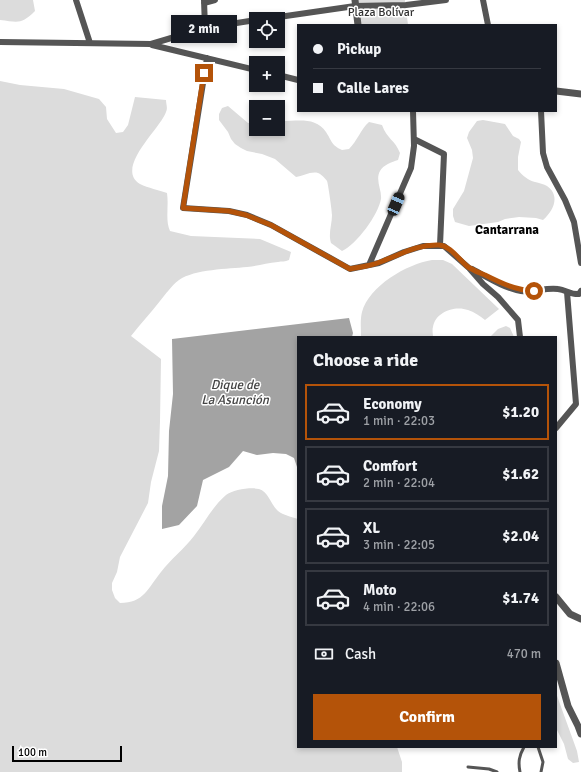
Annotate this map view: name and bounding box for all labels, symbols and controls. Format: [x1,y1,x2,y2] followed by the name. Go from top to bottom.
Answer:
[348,5,415,20] park label: Plaza Bolívar
[249,12,285,136] map controls
[249,12,285,48] button: locate
[171,15,237,43] callout: 2 min
[188,21,220,37] text: 2 min
[337,40,381,58] text: Pickup
[249,56,285,92] button: +
[195,64,213,82] route end
[337,79,409,97] text: Calle Lares
[249,100,285,136] button: −
[386,191,406,217] car
[475,222,539,238] district label: Cantarrana
[525,282,543,300] route start
[313,349,418,371] text: Choose a ride
[201,377,270,408] water label: Dique de La Asunción
[315,394,351,430] icon: car
[363,395,422,413] text: Economy
[502,403,539,421] text: $1.20
[363,413,435,429] text: 1 min · 22:03
[315,456,351,492] icon: car
[363,457,417,475] text: Comfort
[502,465,539,483] text: $1.62
[363,475,435,491] text: 2 min · 22:04
[315,518,351,554] icon: car
[363,519,380,537] text: XL
[502,527,539,545] text: $2.04
[363,537,435,553] text: 3 min · 22:05
[315,580,351,616] icon: car
[363,581,397,599] text: Moto
[502,589,539,607] text: $1.74
[363,599,435,615] text: 4 min · 22:06
[313,643,335,665] icon: cash
[345,645,376,663] text: Cash
[507,646,541,662] text: 470 m
[313,694,541,740] button: Confirm
[12,744,122,763] scale bar
[18,746,47,759] text: 100 m

